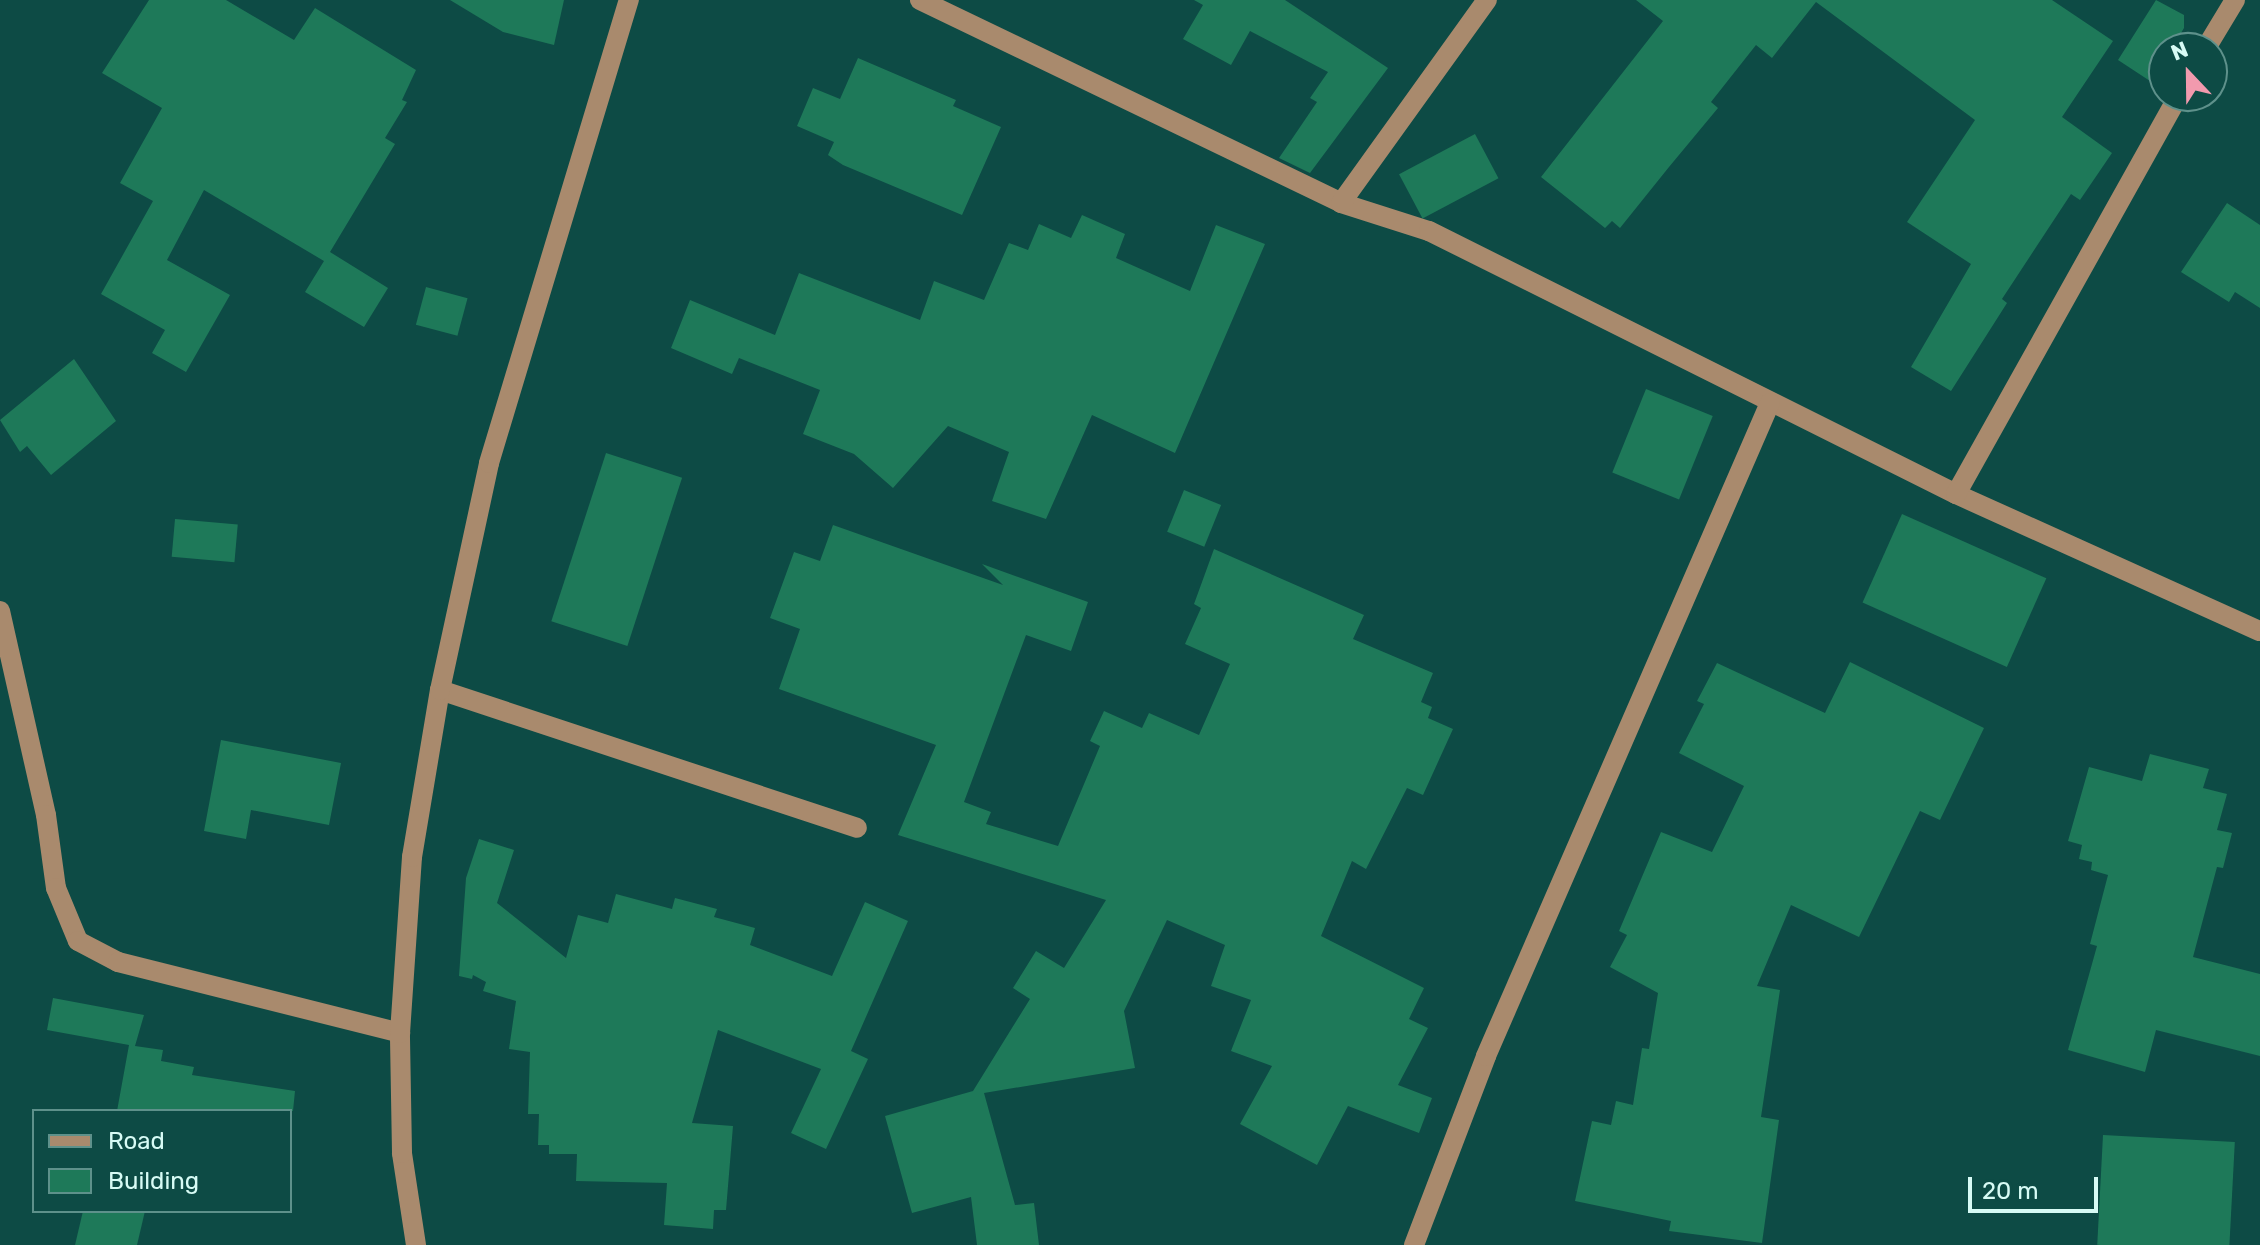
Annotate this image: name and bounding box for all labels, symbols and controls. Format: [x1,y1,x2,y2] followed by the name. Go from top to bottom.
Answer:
[2148,32,2228,112] north arrow
[2167,36,2192,67] text: N
[32,1109,292,1213] legend
[108,1127,165,1155] text: Road
[1972,1161,2102,1211] scale bar
[108,1167,199,1195] text: Building
[1982,1177,2039,1205] text: 20 m

